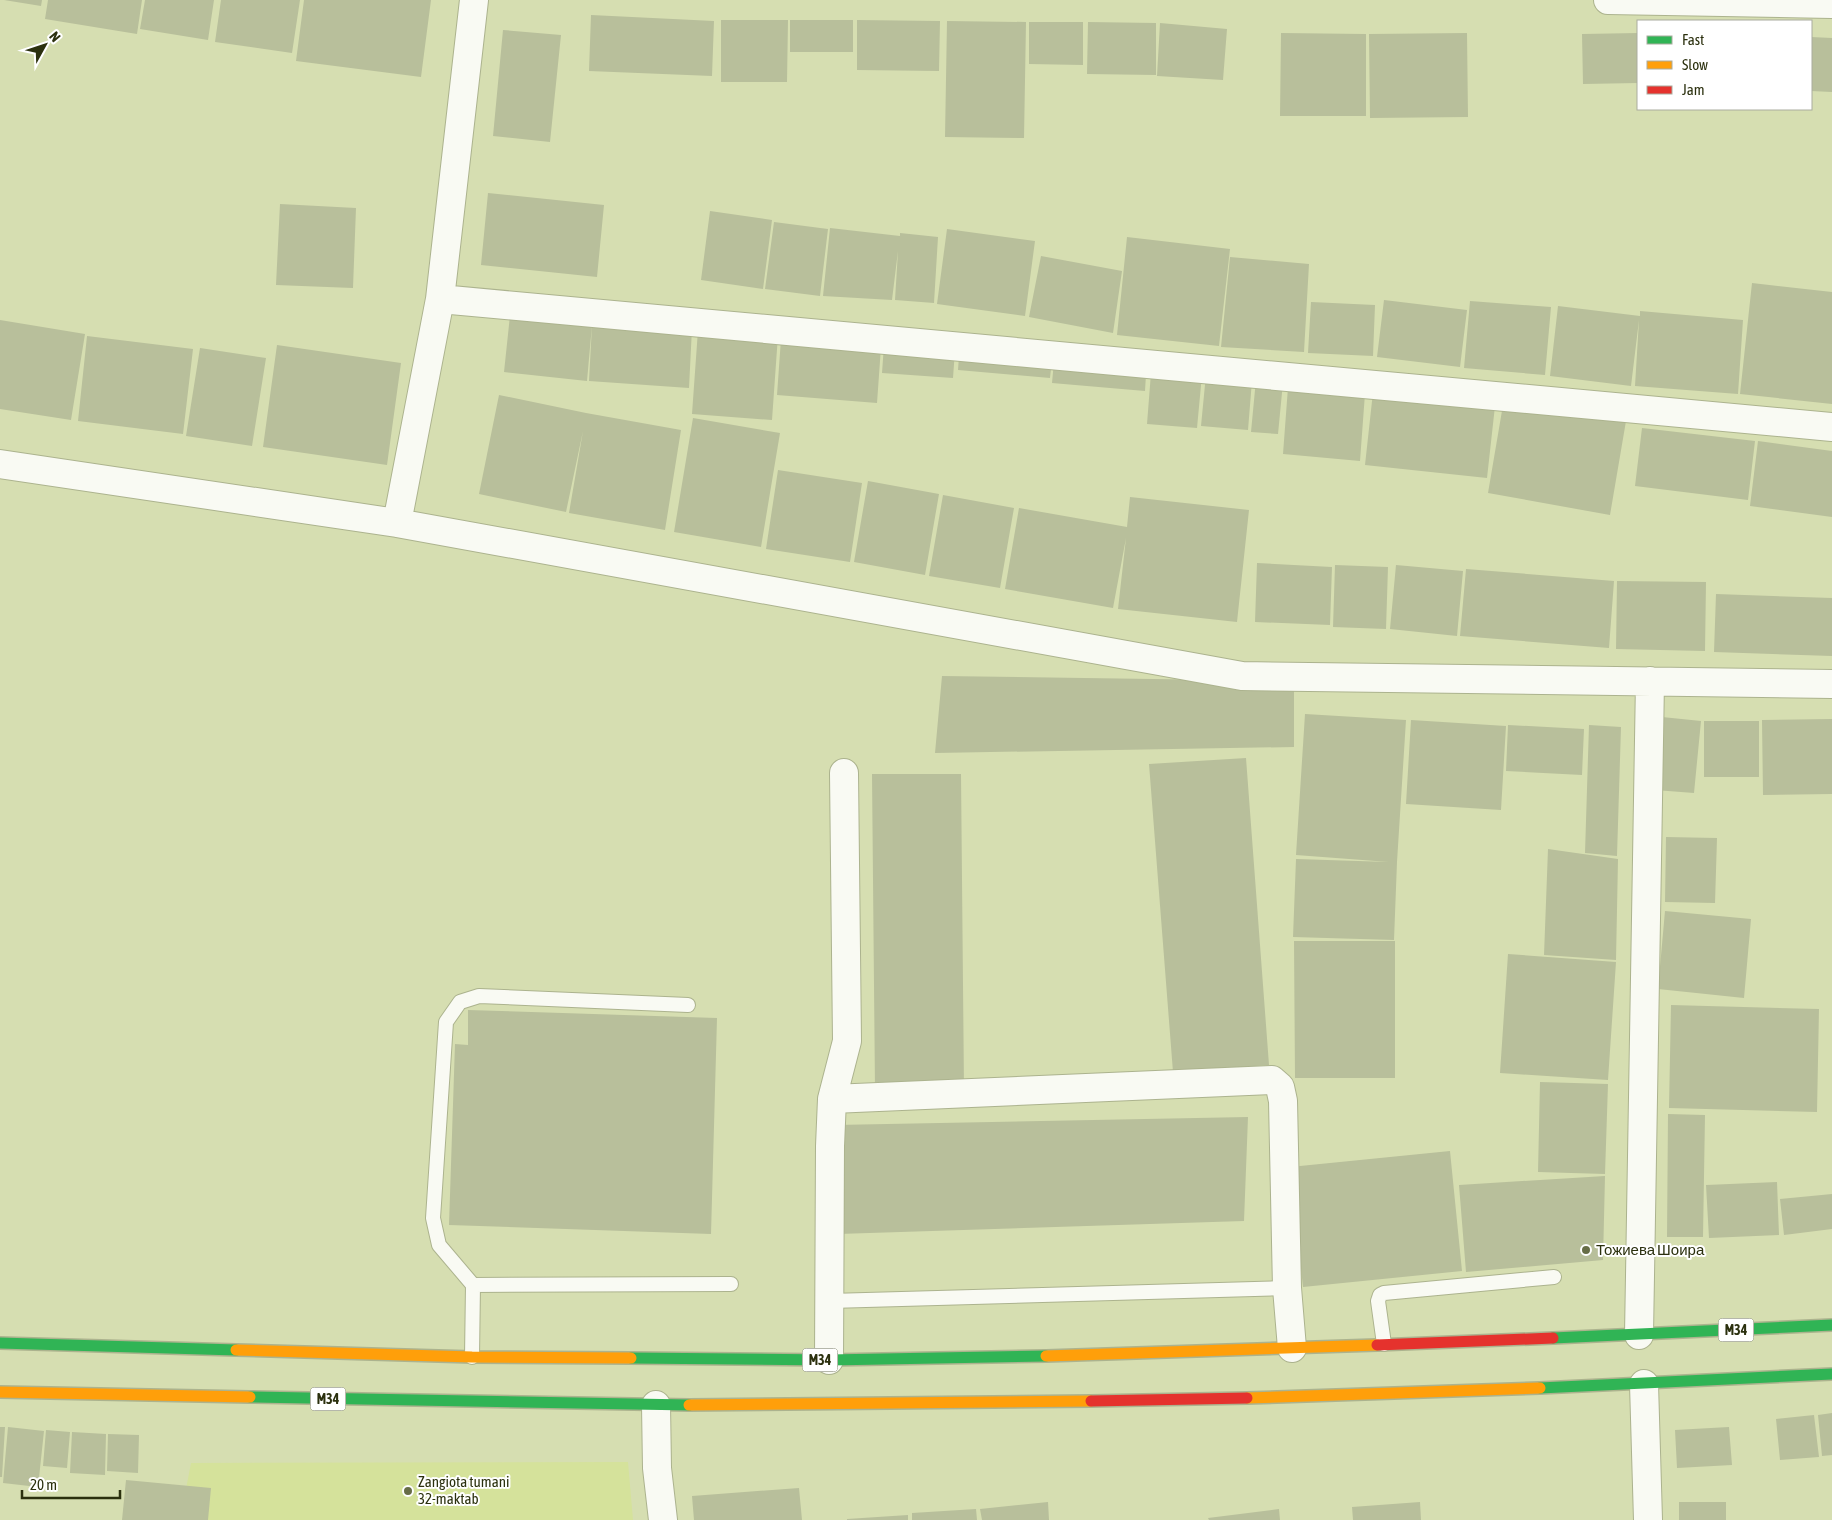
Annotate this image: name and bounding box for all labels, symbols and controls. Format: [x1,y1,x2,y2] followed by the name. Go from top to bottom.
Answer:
[20,20,70,70] north arrow
[1637,20,1812,110] legend
[46,28,64,45] text: N
[1682,31,1704,48] text: Fast
[1682,56,1708,73] text: Slow
[1682,81,1705,98] text: Jam
[1596,1241,1705,1258] place label: Тожиева Шоира
[1580,1244,1592,1256] marker: Тожиева Шоира
[1718,1318,1754,1342] road number: M34
[802,1348,838,1372] road number: M34
[310,1388,346,1410] road number: M34
[22,1468,120,1500] scale bar
[418,1473,509,1507] place label: Zangiota tumani 32-maktab
[30,1476,57,1493] text: 20 m
[402,1485,414,1497] marker: Zangiota tumani 32-maktab

